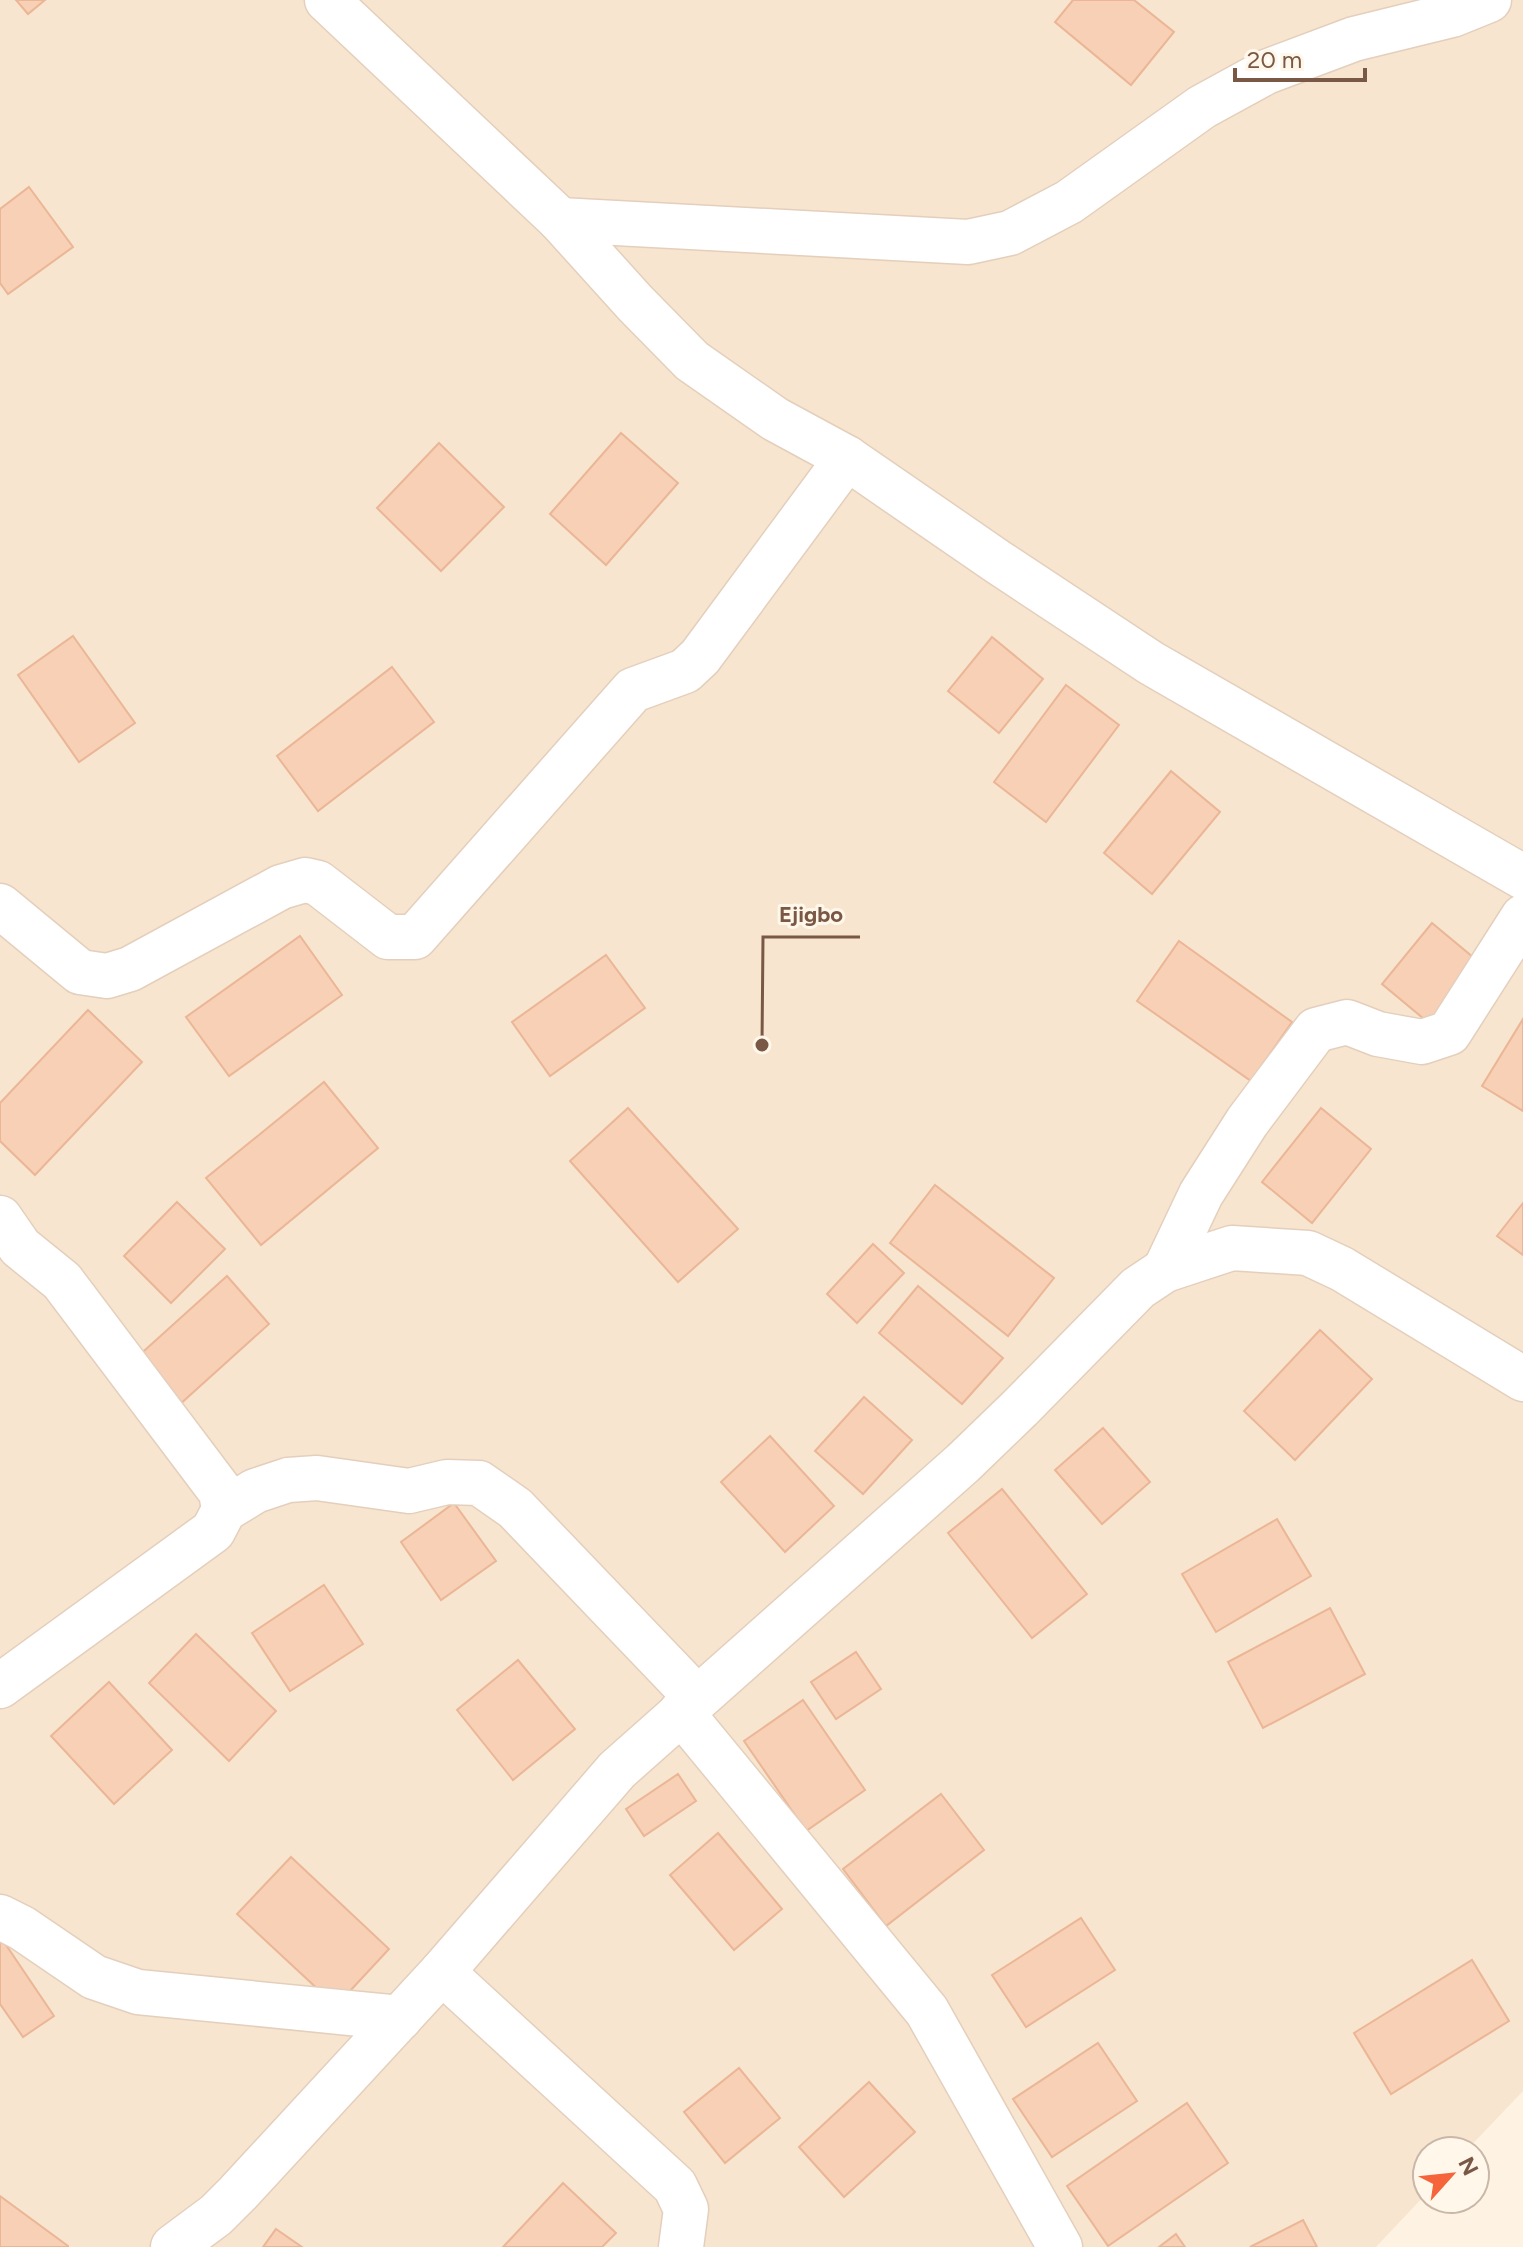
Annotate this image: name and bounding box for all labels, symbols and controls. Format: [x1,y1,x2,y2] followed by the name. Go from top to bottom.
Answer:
[1235,32,1365,82] scale bar
[1247,45,1302,74] text: 20 m
[763,891,860,937] callout: Ejigbo
[779,901,843,928] text: Ejigbo
[1411,2135,1491,2215] north arrow
[1452,2152,1484,2180] text: N

